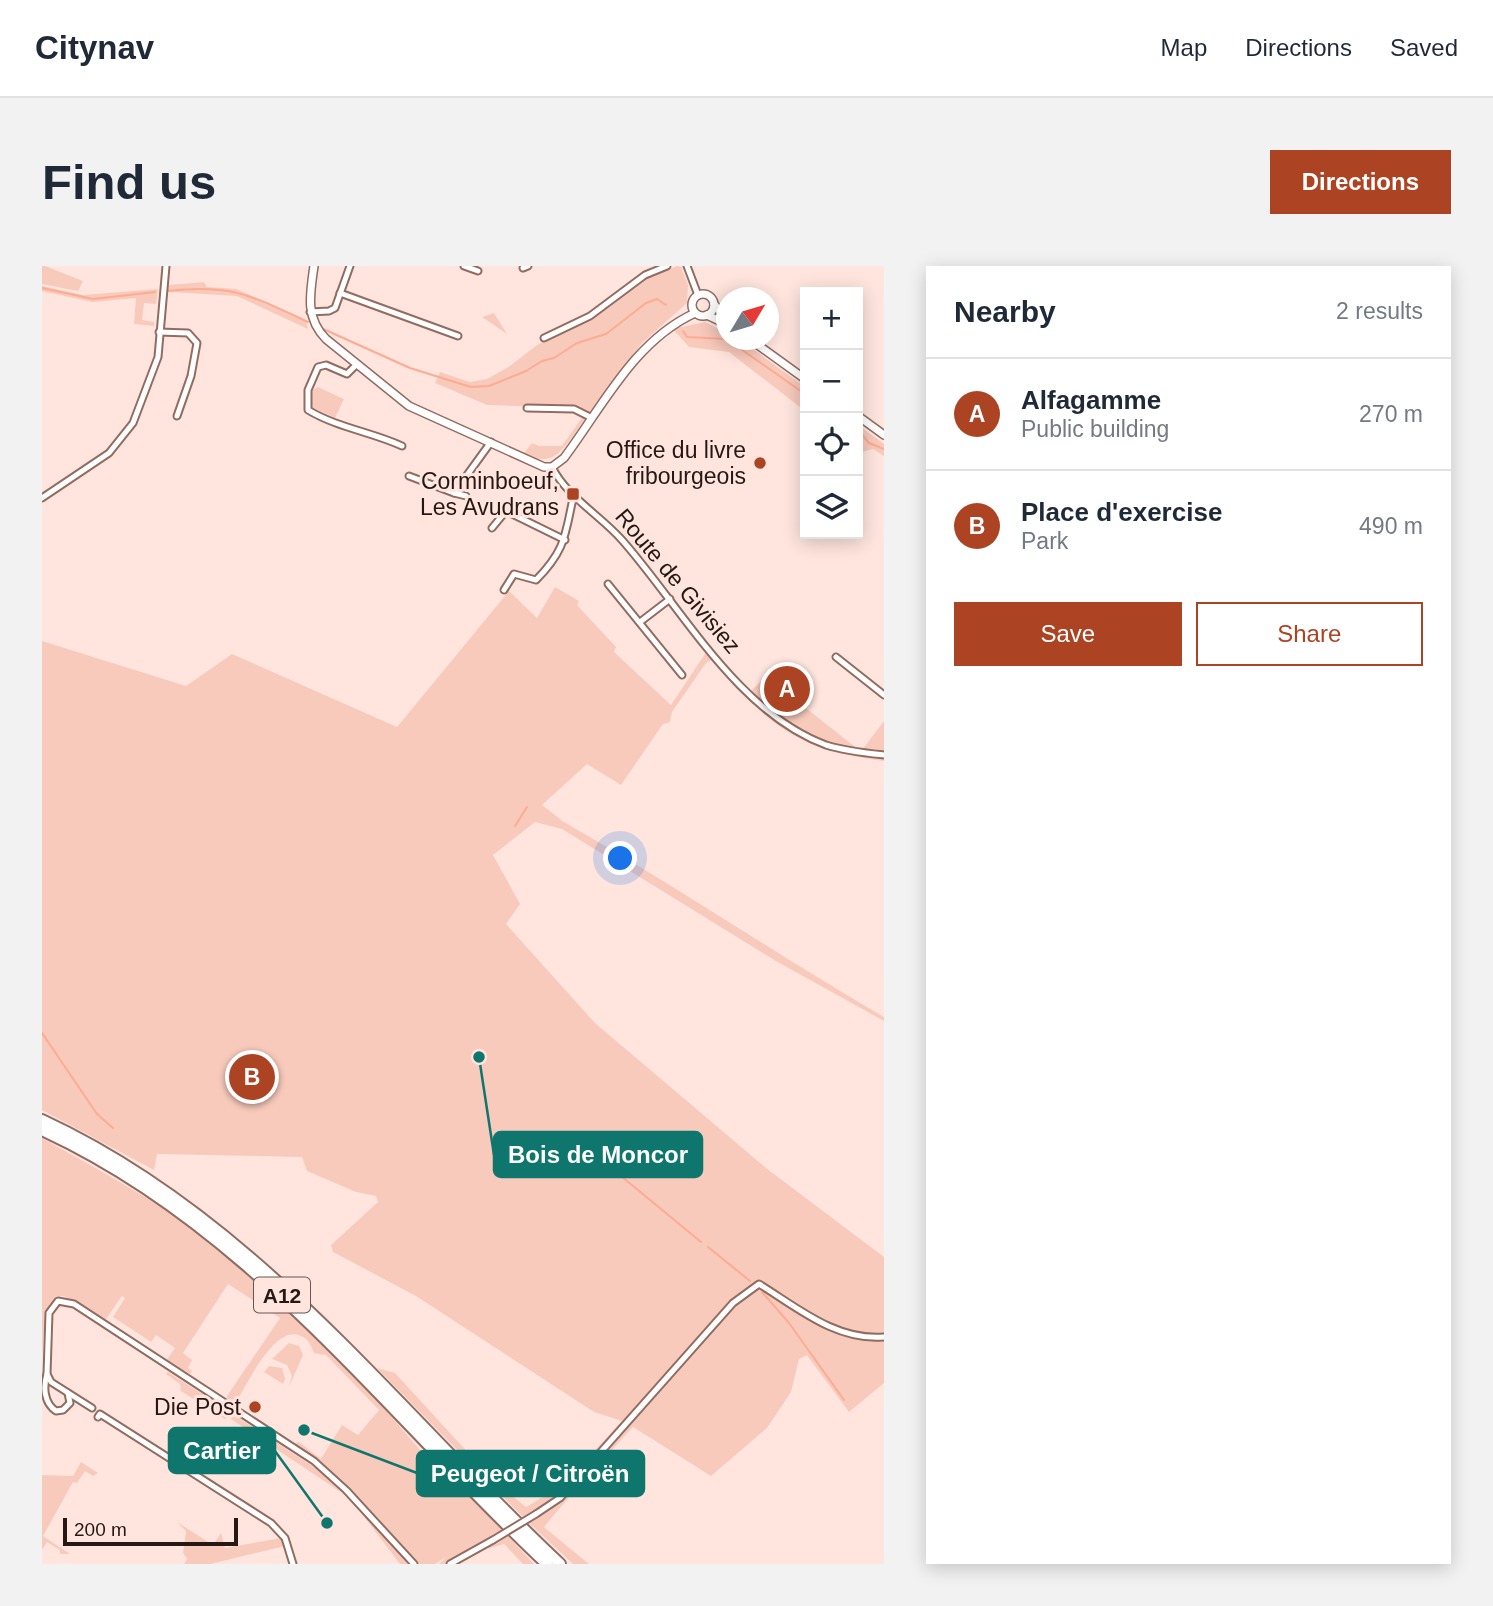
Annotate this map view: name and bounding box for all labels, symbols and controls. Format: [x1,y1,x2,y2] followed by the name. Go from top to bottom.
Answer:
[35,29,154,66] text: Citynav
[1161,34,1207,61] text: Map
[1245,34,1352,61] text: Directions
[1390,34,1458,61] text: Saved
[1270,150,1451,214] button: Directions
[42,155,216,209] text: Find us
[716,287,779,350] north arrow
[800,287,863,539] map controls
[800,287,863,350] button: +
[954,295,1056,328] text: Nearby
[1336,298,1423,324] text: 2 results
[800,350,863,413] button: −
[1021,385,1161,415] text: Alfagamme
[969,401,985,427] text: A
[1359,401,1423,427] text: 270 m
[800,413,863,476] button: locate
[1021,416,1169,442] text: Public building
[606,437,746,489] place label: Office du livre fribourgeois
[752,455,768,471] marker: Office du livre fribourgeois
[420,468,559,520] place label: Corminboeuf, Les Avudrans
[800,476,863,539] button: layers
[565,486,581,502] marker: Corminboeuf, Les Avudrans
[1021,497,1222,527] text: Place d'exercise
[610,504,746,658] street label: Route de Givisiez
[969,513,985,539] text: B
[1359,513,1423,539] text: 490 m
[1021,528,1068,554] text: Park
[954,602,1182,666] button: Save
[1196,602,1423,666] button: Share
[764,663,810,715] pin: A
[603,841,637,875] your location
[229,1051,275,1103] pin: B
[494,1132,702,1177] callout: Bois de Moncor
[508,1141,688,1168] text: Bois de Moncor
[254,1278,310,1312] road number: A12
[154,1394,242,1420] place label: Die Post
[247,1399,263,1415] marker: Die Post
[169,1428,275,1473] callout: Cartier
[183,1437,261,1464] text: Cartier
[417,1451,644,1496] callout: Peugeot / Citroën
[431,1460,629,1487] text: Peugeot / Citroën
[63,1515,238,1547] scale bar
[74,1519,127,1540] text: 200 m

